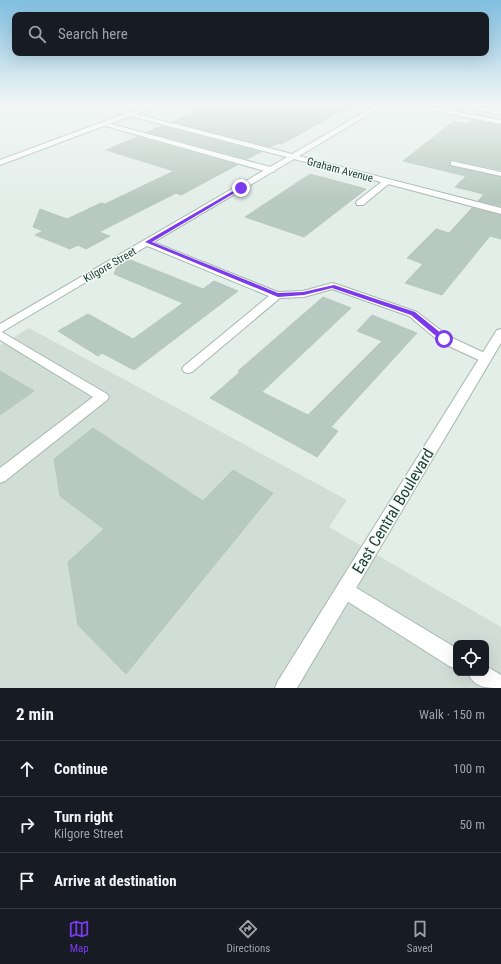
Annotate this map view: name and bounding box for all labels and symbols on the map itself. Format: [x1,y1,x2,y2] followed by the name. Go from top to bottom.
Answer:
[305,155,375,185] street label: Graham Avenue
[232,179,250,197] route end
[81,245,139,285] street label: Kilgore Street
[435,330,453,348] route start
[348,445,438,577] street label: East Central Boulevard

